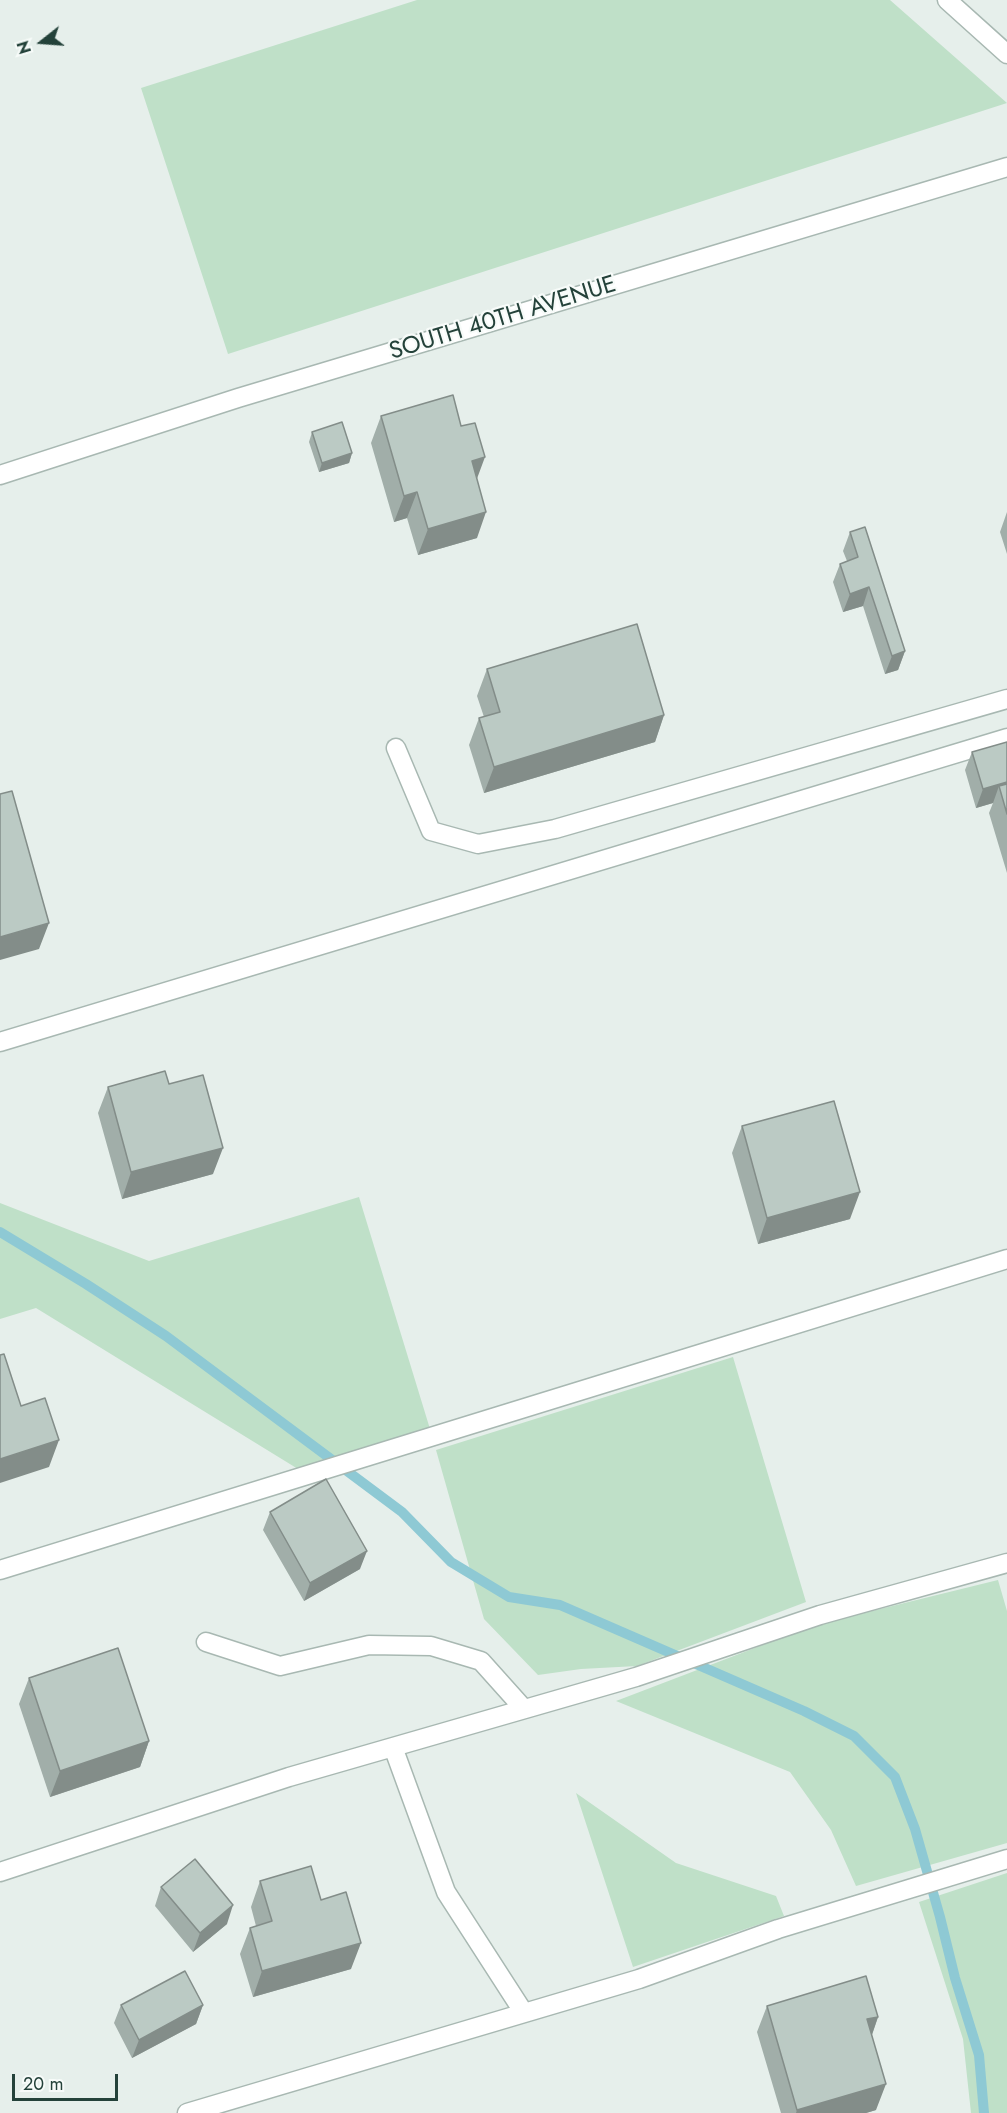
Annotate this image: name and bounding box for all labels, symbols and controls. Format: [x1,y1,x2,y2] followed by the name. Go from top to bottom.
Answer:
[12,12,72,72] north arrow
[11,38,37,57] text: N
[386,271,620,367] street label: SOUTH 40TH AVENUE
[15,2062,122,2100] scale bar
[23,2071,63,2097] text: 20 m

